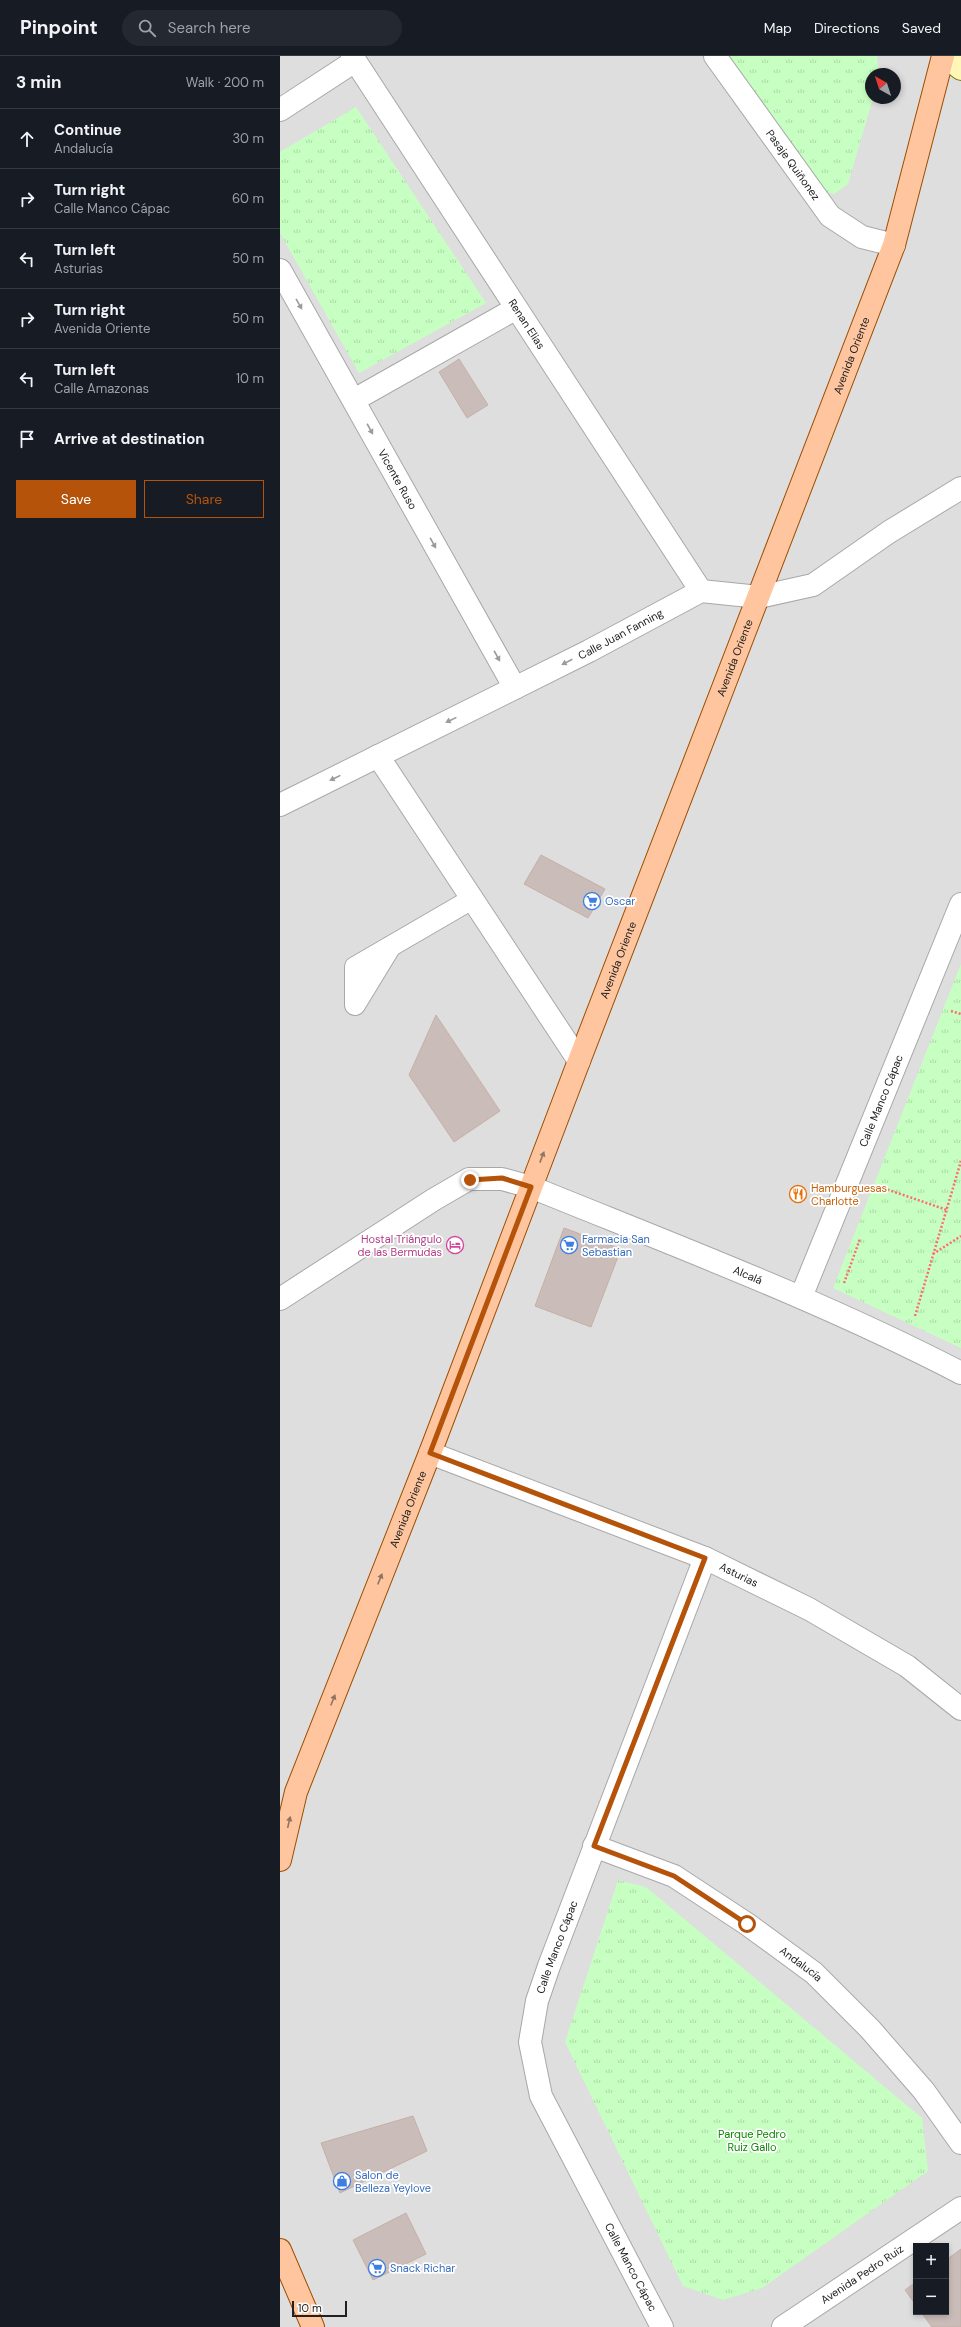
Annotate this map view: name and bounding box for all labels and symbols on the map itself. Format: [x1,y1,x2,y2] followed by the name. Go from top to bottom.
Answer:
[865,68,901,104] north arrow
[763,127,823,203] street label: Pasaje Quiñonez
[505,296,548,352] street label: Renan Elias
[296,298,303,310] one-way arrow
[830,315,873,396] street label: Avenida Oriente
[367,423,373,435] one-way arrow
[375,447,420,512] street label: Vicente Ruso
[430,537,437,549] one-way arrow
[576,606,665,662] street label: Calle Juan Fanning
[713,617,756,698] street label: Avenida Oriente
[493,650,500,662] one-way arrow
[562,658,573,665] one-way arrow
[446,717,457,723] one-way arrow
[329,775,340,781] one-way arrow
[582,891,602,911] supermarket icon: Oscar
[605,894,635,908] place label: Oscar
[597,919,639,1001] street label: Avenida Oriente
[856,1052,906,1149] street label: Calle Manco Cápac
[540,1151,546,1163] one-way arrow
[461,1171,479,1189] route end
[811,1181,887,1208] place label: Hamburguesas Charlotte
[788,1184,808,1204] restaurant icon: Hamburguesas Charlotte
[358,1232,442,1259] place label: Hostal Triángulo de las Bermudas
[582,1232,650,1259] place label: Farmacia San Sebastian
[445,1235,465,1255] hotel icon: Hostal Triángulo de las Bermudas
[559,1235,579,1255] supermarket icon: Farmacia San Sebastian
[731,1263,765,1287] street label: Alcalá
[386,1469,429,1550] street label: Avenida Oriente
[717,1559,760,1590] street label: Asturias
[378,1573,384,1585] one-way arrow
[330,1694,336,1706] one-way arrow
[286,1816,292,1828] one-way arrow
[533,1898,580,1995] street label: Calle Manco Cápac
[738,1915,756,1933] route start
[777,1943,825,1984] street label: Andalucía
[718,2127,786,2154] park label: Parque Pedro Ruiz Gallo
[355,2168,431,2195] place label: Salon de Belleza Yeylove
[332,2171,352,2191] shop icon: Salon de Belleza Yeylove
[602,2220,660,2314] street label: Calle Manco Cápac
[818,2242,906,2307] street label: Avenida Pedro Ruiz
[367,2258,387,2278] supermarket icon: Snack Richar
[390,2261,455,2275] place label: Snack Richar
[292,2299,347,2318] scale bar

